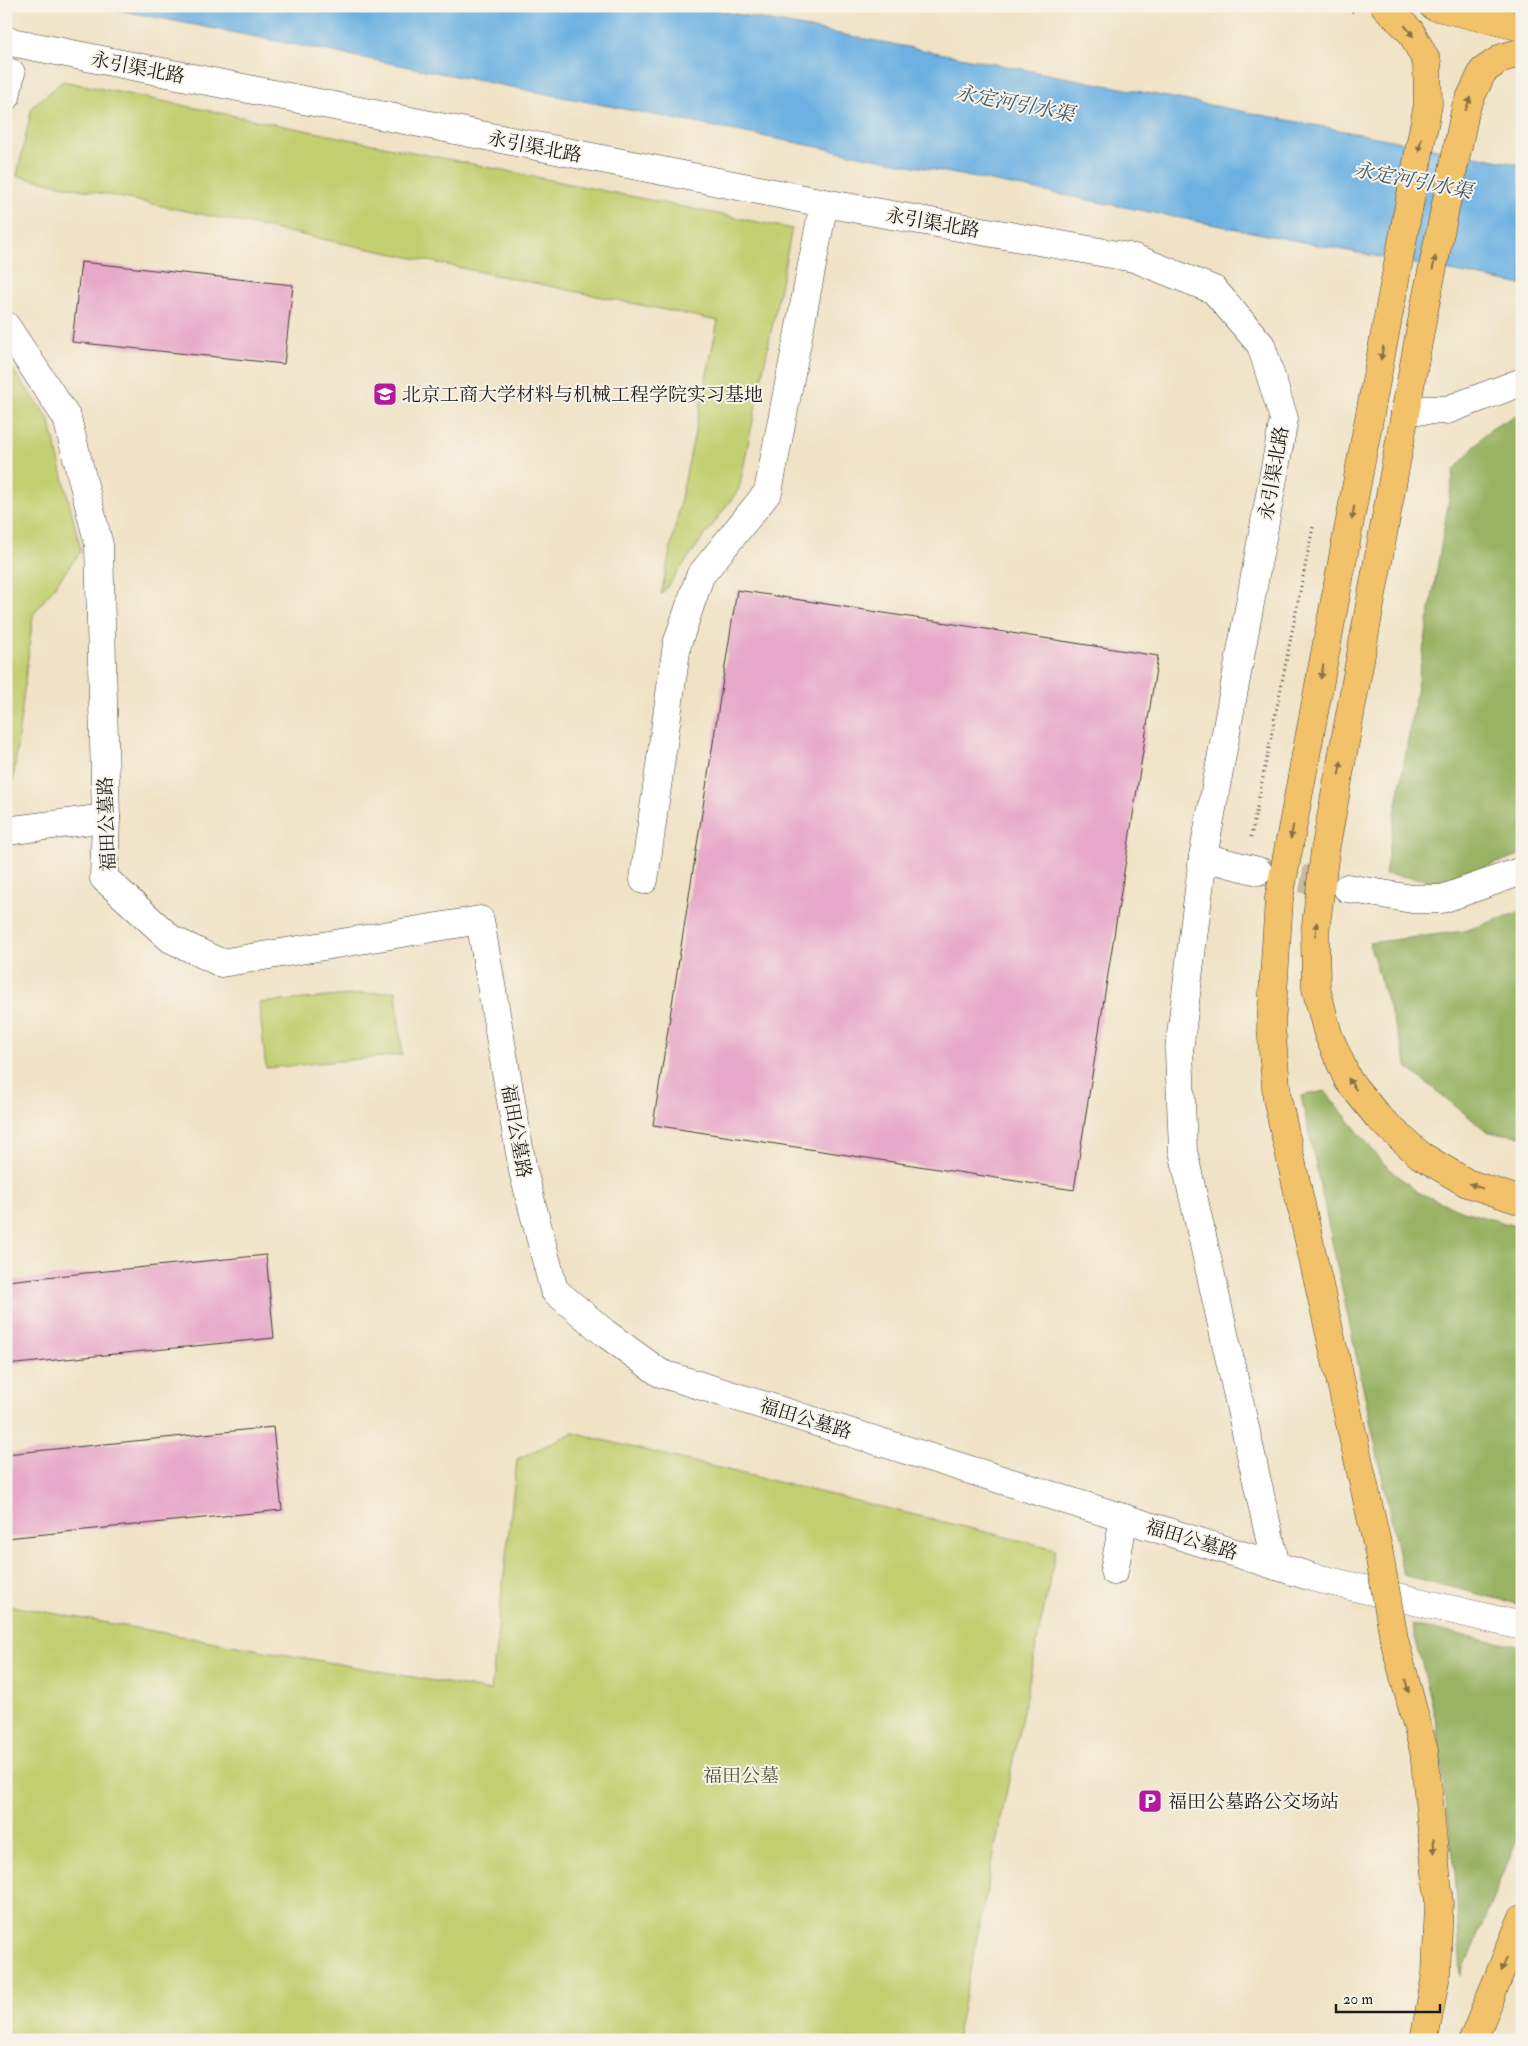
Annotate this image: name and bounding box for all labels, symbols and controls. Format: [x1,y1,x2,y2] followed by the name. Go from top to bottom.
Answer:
[1404,25,1415,38] one-way arrow
[89,47,187,89] street label: 永引渠北路
[954,80,1079,128] water label: 永定河引水渠
[1465,97,1473,111] one-way arrow
[486,126,584,168] street label: 永引渠北路
[1416,137,1424,153] one-way arrow
[1352,157,1477,205] water label: 永定河引水渠
[884,203,982,243] street label: 永引渠北路
[1430,255,1438,270] one-way arrow
[1377,345,1385,361] one-way arrow
[372,381,398,407] school or university icon: 北京工商大学材料与机械工程学院实习基地
[402,383,763,407] place label: 北京工商大学材料与机械工程学院实习基地
[1254,424,1294,522] street label: 永引渠北路
[1348,505,1356,521] one-way arrow
[1318,665,1326,681] one-way arrow
[1336,760,1344,776] one-way arrow
[93,776,121,872] street label: 福田公墓路
[1288,825,1296,840] one-way arrow
[1312,920,1320,936] one-way arrow
[1347,1077,1357,1091] one-way arrow
[496,1082,536,1180] street label: 福田公墓路
[1468,1182,1483,1189] one-way arrow
[757,1394,855,1444] street label: 福田公墓路
[1143,1515,1241,1565] street label: 福田公墓路
[1403,1678,1411,1693] one-way arrow
[703,1764,779,1788] park label: 福田公墓
[1137,1788,1163,1814] parking icon: 福田公墓路公交场站
[1168,1790,1339,1814] place label: 福田公墓路公交场站
[1430,1838,1438,1854] one-way arrow
[1499,1957,1507,1971] one-way arrow
[1336,1981,1439,2013] scale bar
[1343,1990,1373,2009] text: 20 m

